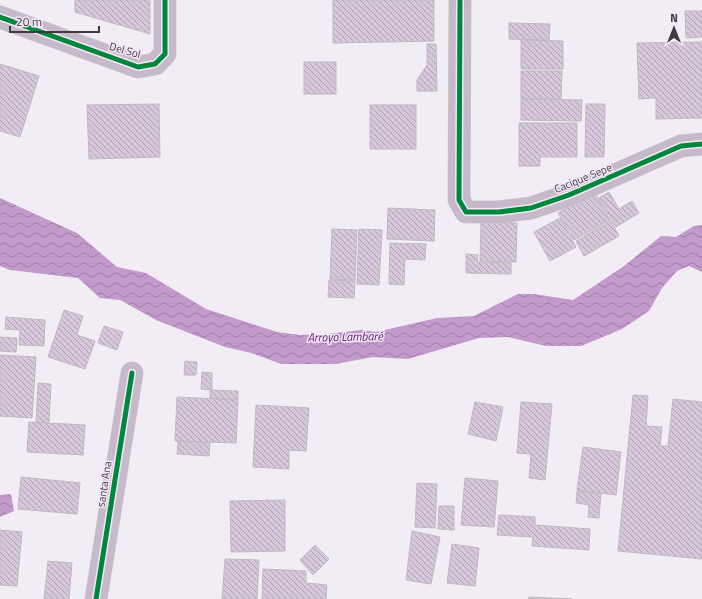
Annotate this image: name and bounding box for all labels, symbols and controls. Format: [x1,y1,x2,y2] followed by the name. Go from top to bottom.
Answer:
[10,8,99,34] scale bar
[654,8,694,48] north arrow
[670,10,678,26] text: N
[16,12,42,31] text: 20 m
[107,38,143,62] street label: Del Sol
[552,159,615,197] street label: Cacique Sepe
[307,326,384,347] water label: Arroyo Lambaré
[92,459,116,508] street label: santa Ana

